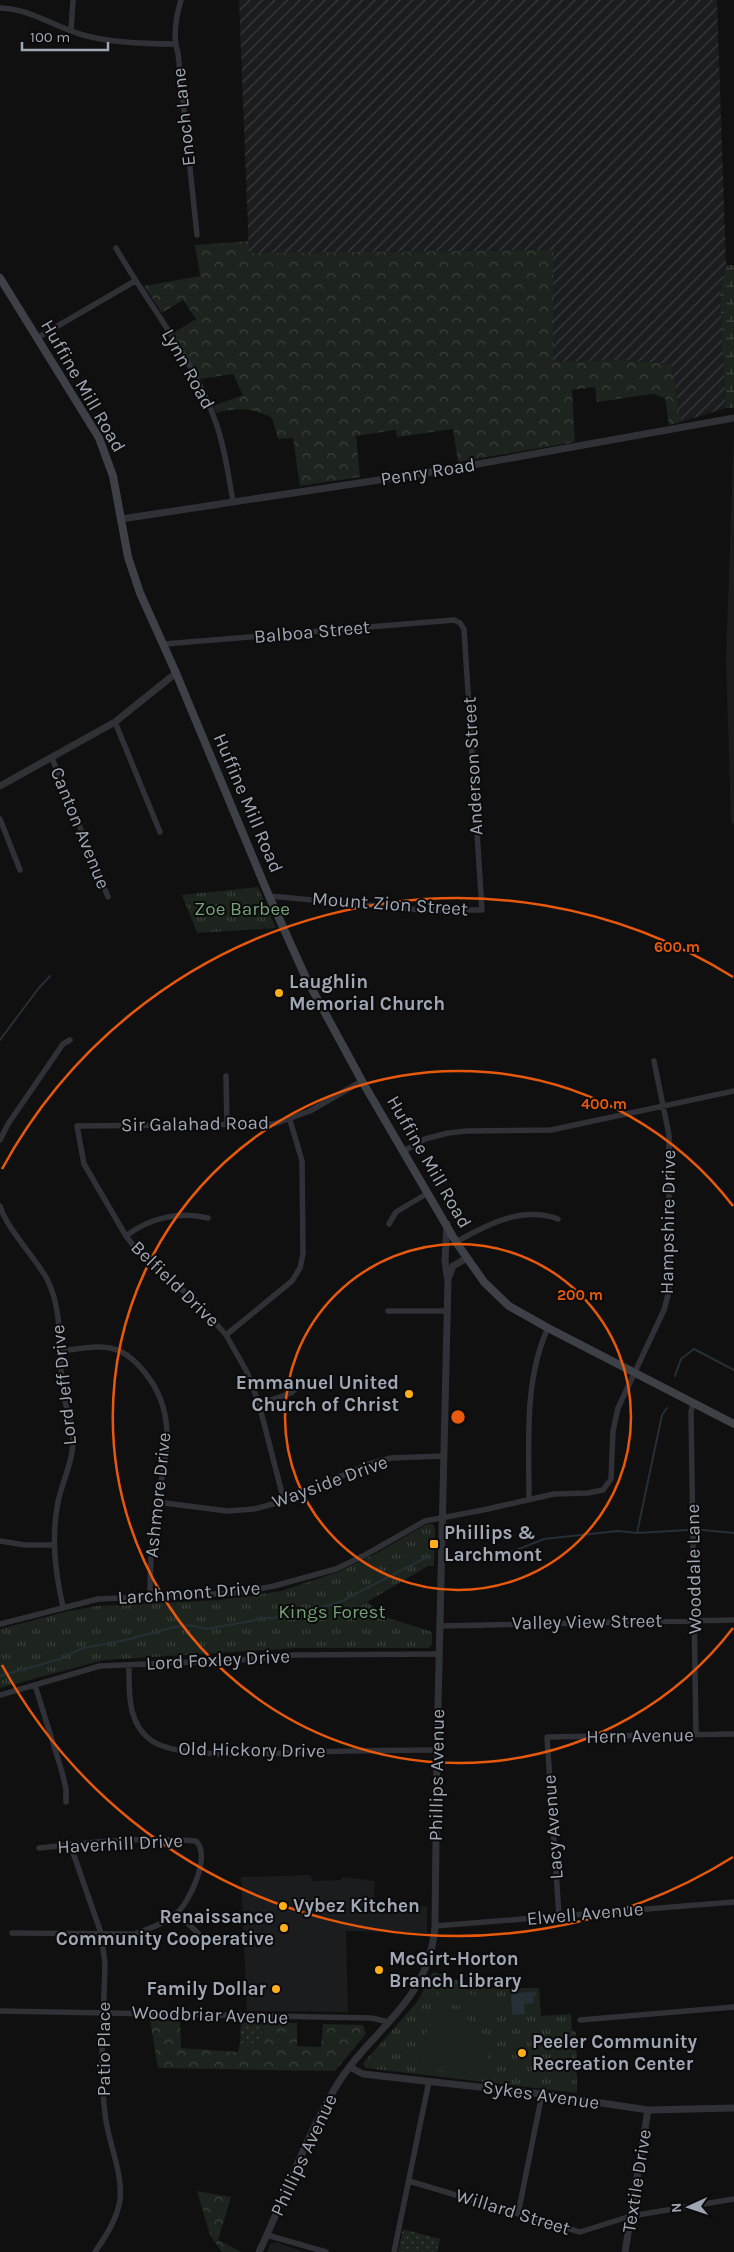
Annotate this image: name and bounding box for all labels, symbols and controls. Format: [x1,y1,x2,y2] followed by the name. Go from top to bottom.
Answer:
[22,20,109,52] scale bar
[30,28,70,46] text: 100 m
[168,67,200,167] street label: Enoch Lane
[36,316,130,456] street label: Huffine Mill Road
[157,325,219,413] street label: Lynn Road
[379,454,477,490] street label: Penry Road
[253,616,371,648] street label: Balboa Street
[458,696,488,836] street label: Anderson Street
[209,730,287,876] street label: Huffine Mill Road
[46,764,114,892] street label: Canton Avenue
[311,888,469,920] street label: Mount Zion Street
[194,898,290,920] park label: Zoe Barbee
[654,938,700,956] text: 600 m
[289,971,445,1015] place label: Laughlin Memorial Church
[273,987,285,999] marker: Laughlin Memorial Church
[382,1092,476,1232] street label: Huffine Mill Road
[581,1095,627,1113] text: 400 m
[121,1112,269,1136] street label: Sir Galahad Road
[656,1149,680,1295] street label: Hampshire Drive
[126,1236,224,1332] street label: Belfield Drive
[557,1286,603,1304] text: 200 m
[47,1324,81,1446] street label: Lord Jeff Drive
[236,1372,399,1416] place label: Emmanuel United Church of Christ
[403,1388,415,1400] marker: Emmanuel United Church of Christ
[449,1408,467,1426] centre of rings
[140,1431,176,1559] street label: Ashmore Drive
[269,1451,391,1513] street label: Wayside Drive
[682,1504,706,1634] street label: Wooddale Lane
[444,1522,542,1566] place label: Phillips & Larchmont
[428,1538,440,1550] marker: Phillips & Larchmont
[117,1577,261,1609] street label: Larchmont Drive
[278,1601,386,1623] park label: Kings Forest
[511,1610,663,1634] street label: Valley View Street
[145,1645,291,1675] street label: Lord Foxley Drive
[425,1709,449,1841] street label: Phillips Avenue
[586,1724,694,1748] street label: Hern Avenue
[178,1738,326,1762] street label: Old Hickory Drive
[538,1774,568,1880] street label: Lacy Avenue
[57,1830,183,1858] street label: Haverhill Drive
[293,1895,420,1917] place label: Vybez Kitchen
[526,1898,644,1930] street label: Elwell Avenue
[277,1900,289,1912] marker: Vybez Kitchen
[56,1906,274,1950] place label: Renaissance Community Cooperative
[278,1922,290,1934] marker: Renaissance Community Cooperative
[389,1948,522,1992] place label: McGirt-Horton Branch Library
[373,1964,385,1976] marker: McGirt-Horton Branch Library
[147,1978,267,2000] place label: Family Dollar
[270,1983,282,1995] marker: Family Dollar
[131,2001,289,2029] street label: Woodbriar Avenue
[93,2002,115,2096] street label: Patio Place
[532,2031,698,2075] place label: Peeler Community Recreation Center
[516,2047,528,2059] marker: Peeler Community Recreation Center
[481,2076,601,2114] street label: Sykes Avenue
[266,2090,342,2220] street label: Phillips Avenue
[618,2128,656,2234] street label: Textile Drive
[664,2182,714,2232] north arrow
[453,2184,573,2240] street label: Willard Street
[668,2202,685,2213] text: N

